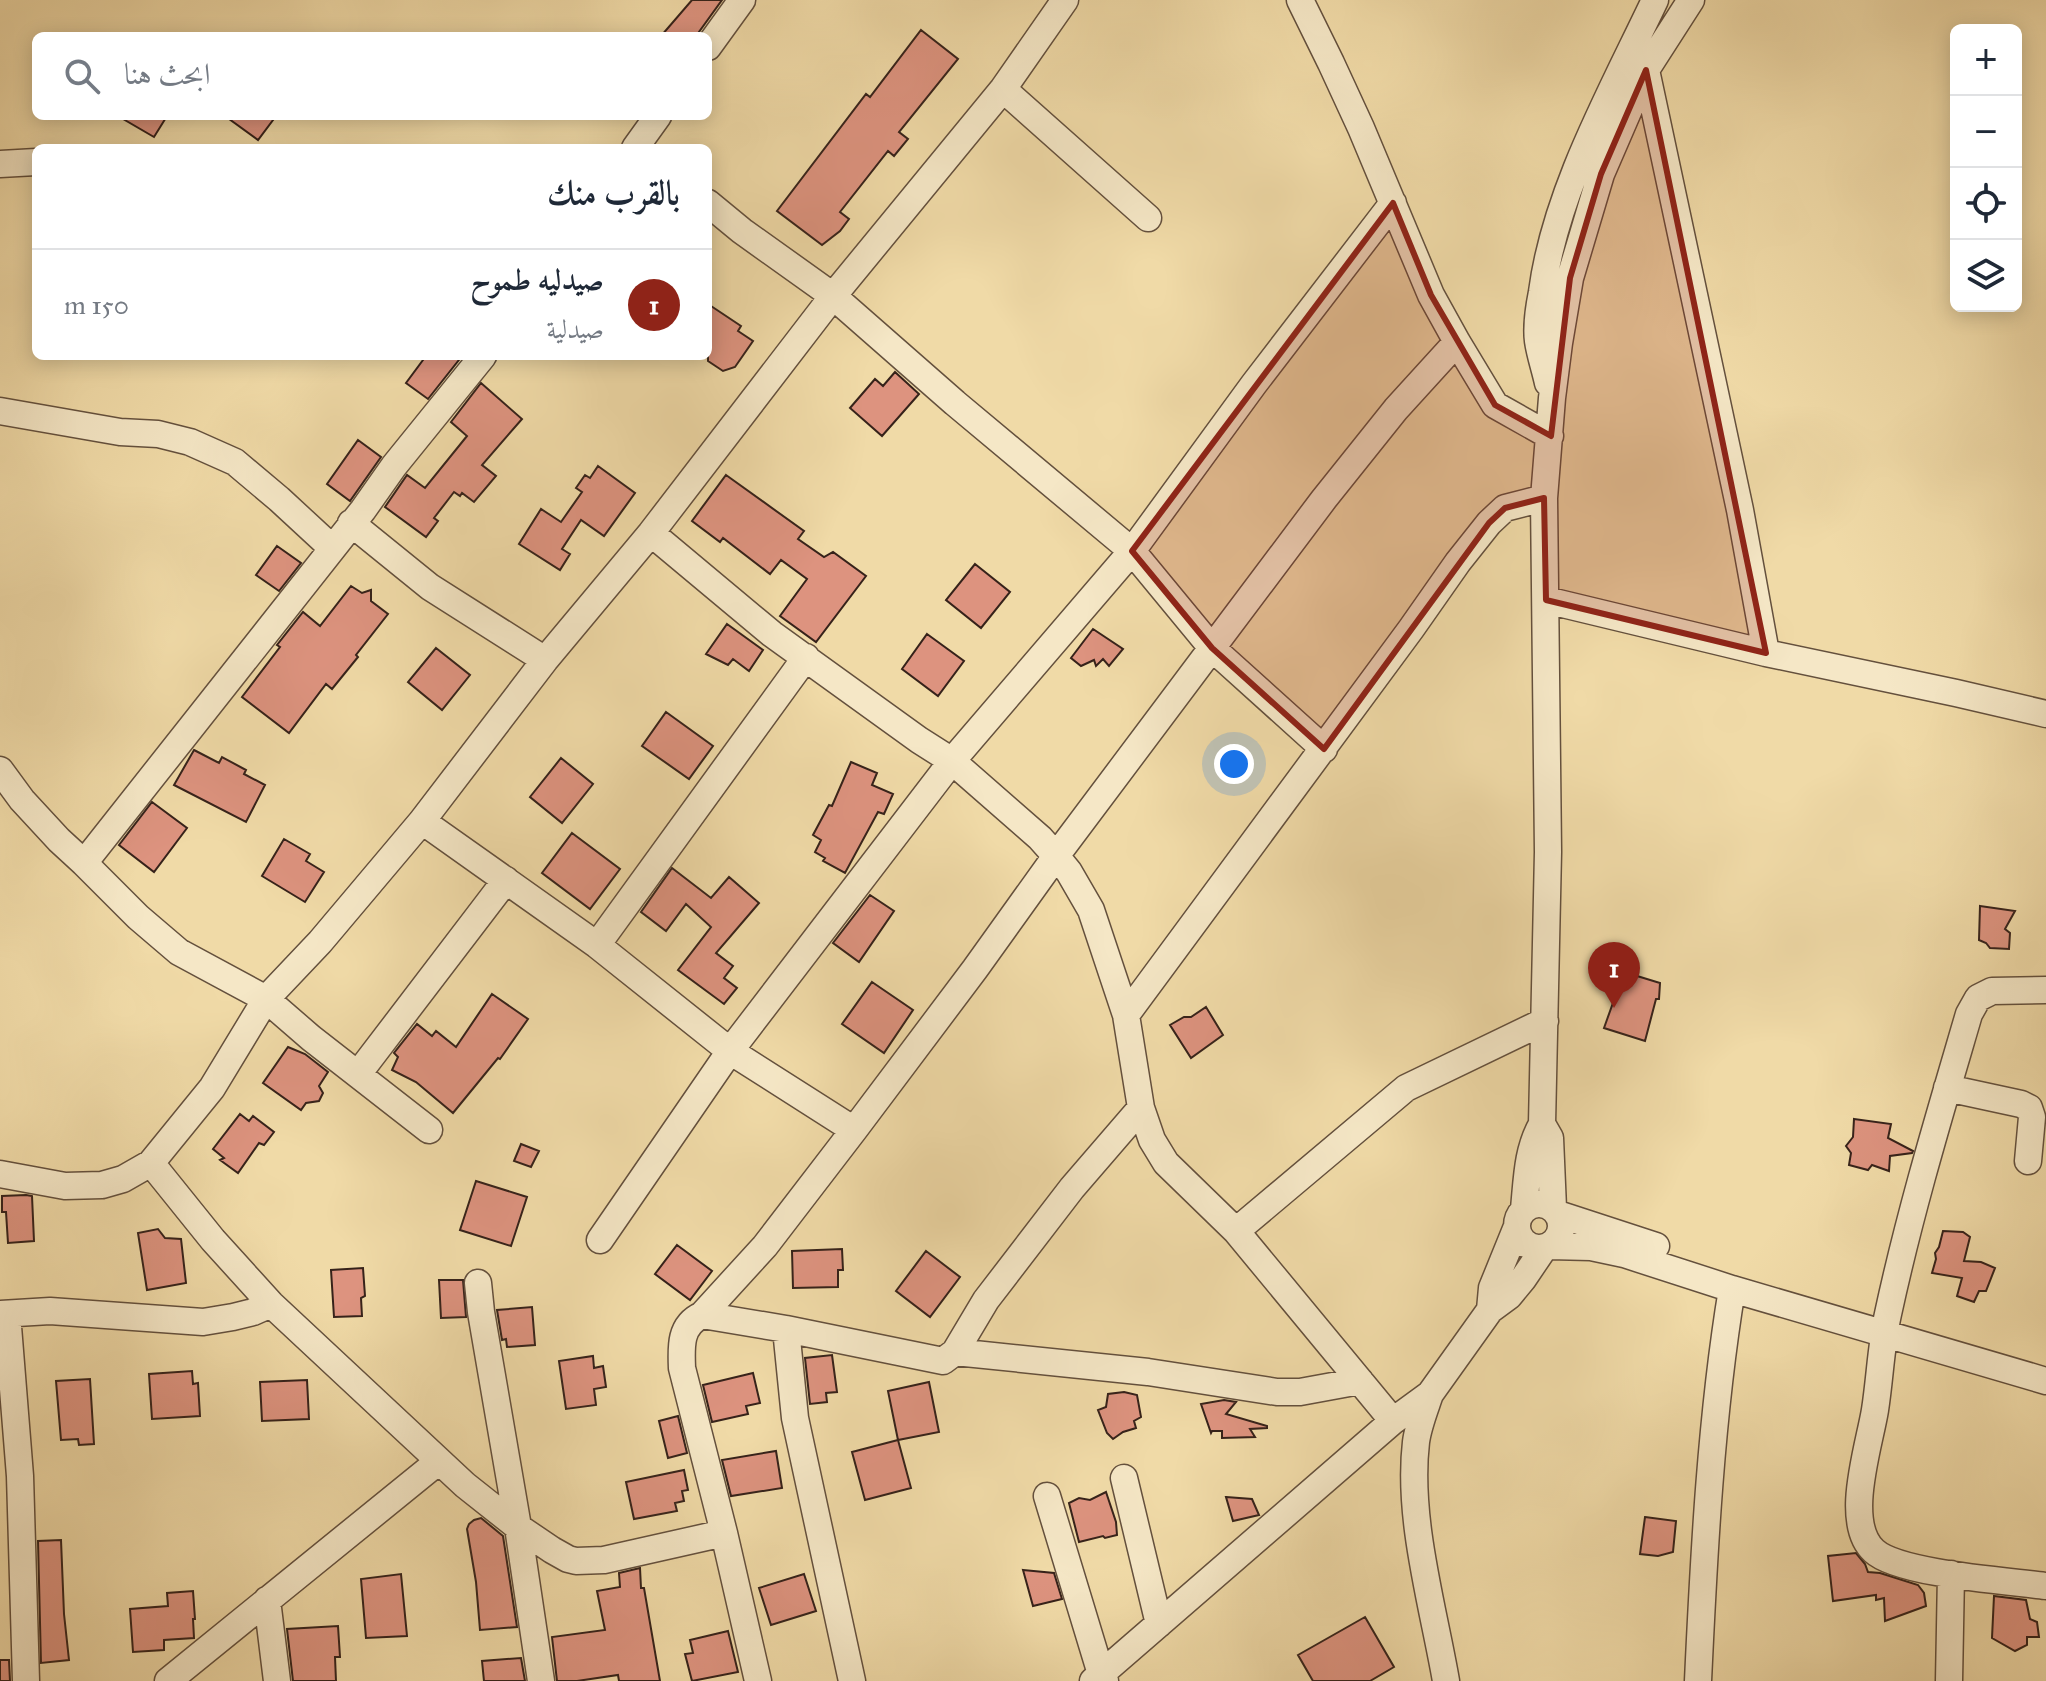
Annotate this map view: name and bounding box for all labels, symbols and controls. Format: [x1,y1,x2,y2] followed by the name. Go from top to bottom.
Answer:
[1950,24,2022,312] map controls
[1950,24,2022,96] button: +
[32,32,712,120] search box
[60,54,104,98] icon: search
[124,56,210,92] text: ابحث هنا
[1950,96,2022,168] button: −
[1950,168,2022,240] button: locate
[547,172,680,213] text: بالقرب منك
[1950,240,2022,312] button: layers
[470,262,604,298] text: صيدليه طموح
[64,289,129,321] text: 150 m
[649,289,659,321] text: 1
[547,313,604,345] text: صيدلية
[1214,744,1254,784] your location
[1588,942,1640,1008] pin: 1

